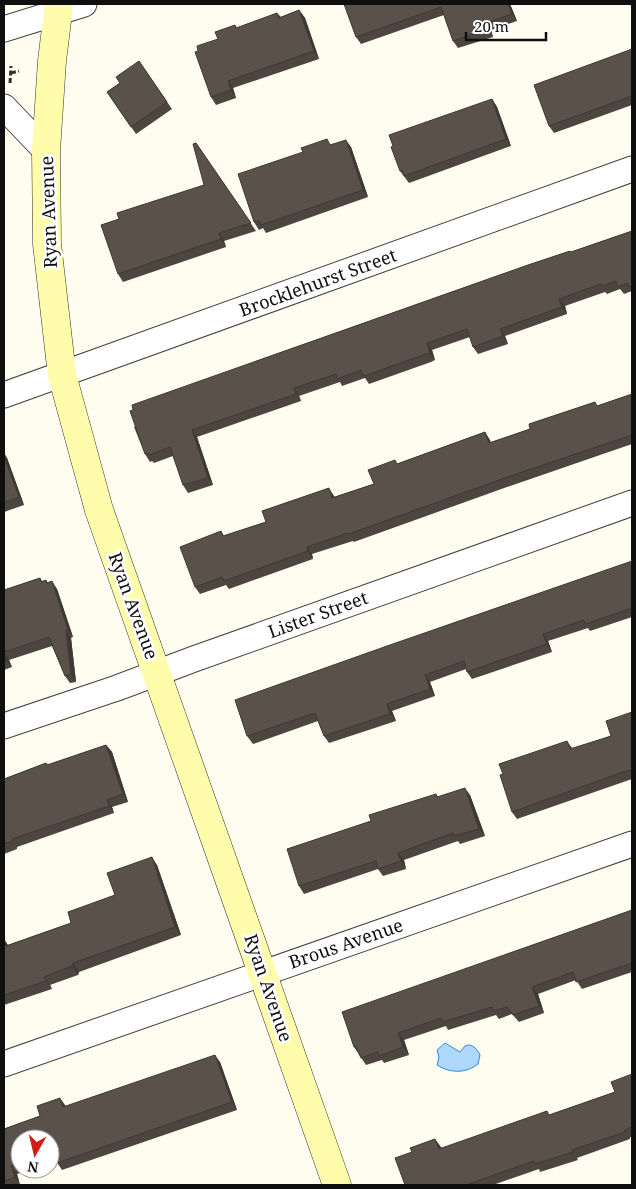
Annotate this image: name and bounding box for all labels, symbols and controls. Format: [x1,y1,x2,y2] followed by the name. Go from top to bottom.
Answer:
[466,10,546,42] scale bar
[474,16,509,36] text: 20 m
[34,155,62,269] street label: Ryan Avenue
[236,242,400,322] street label: Brocklehurst Street
[103,549,164,663] street label: Ryan Avenue
[264,585,371,643] street label: Lister Street
[285,912,406,974] street label: Brous Avenue
[239,931,299,1045] street label: Ryan Avenue
[10,1129,60,1179] north arrow
[26,1157,40,1178] text: N

